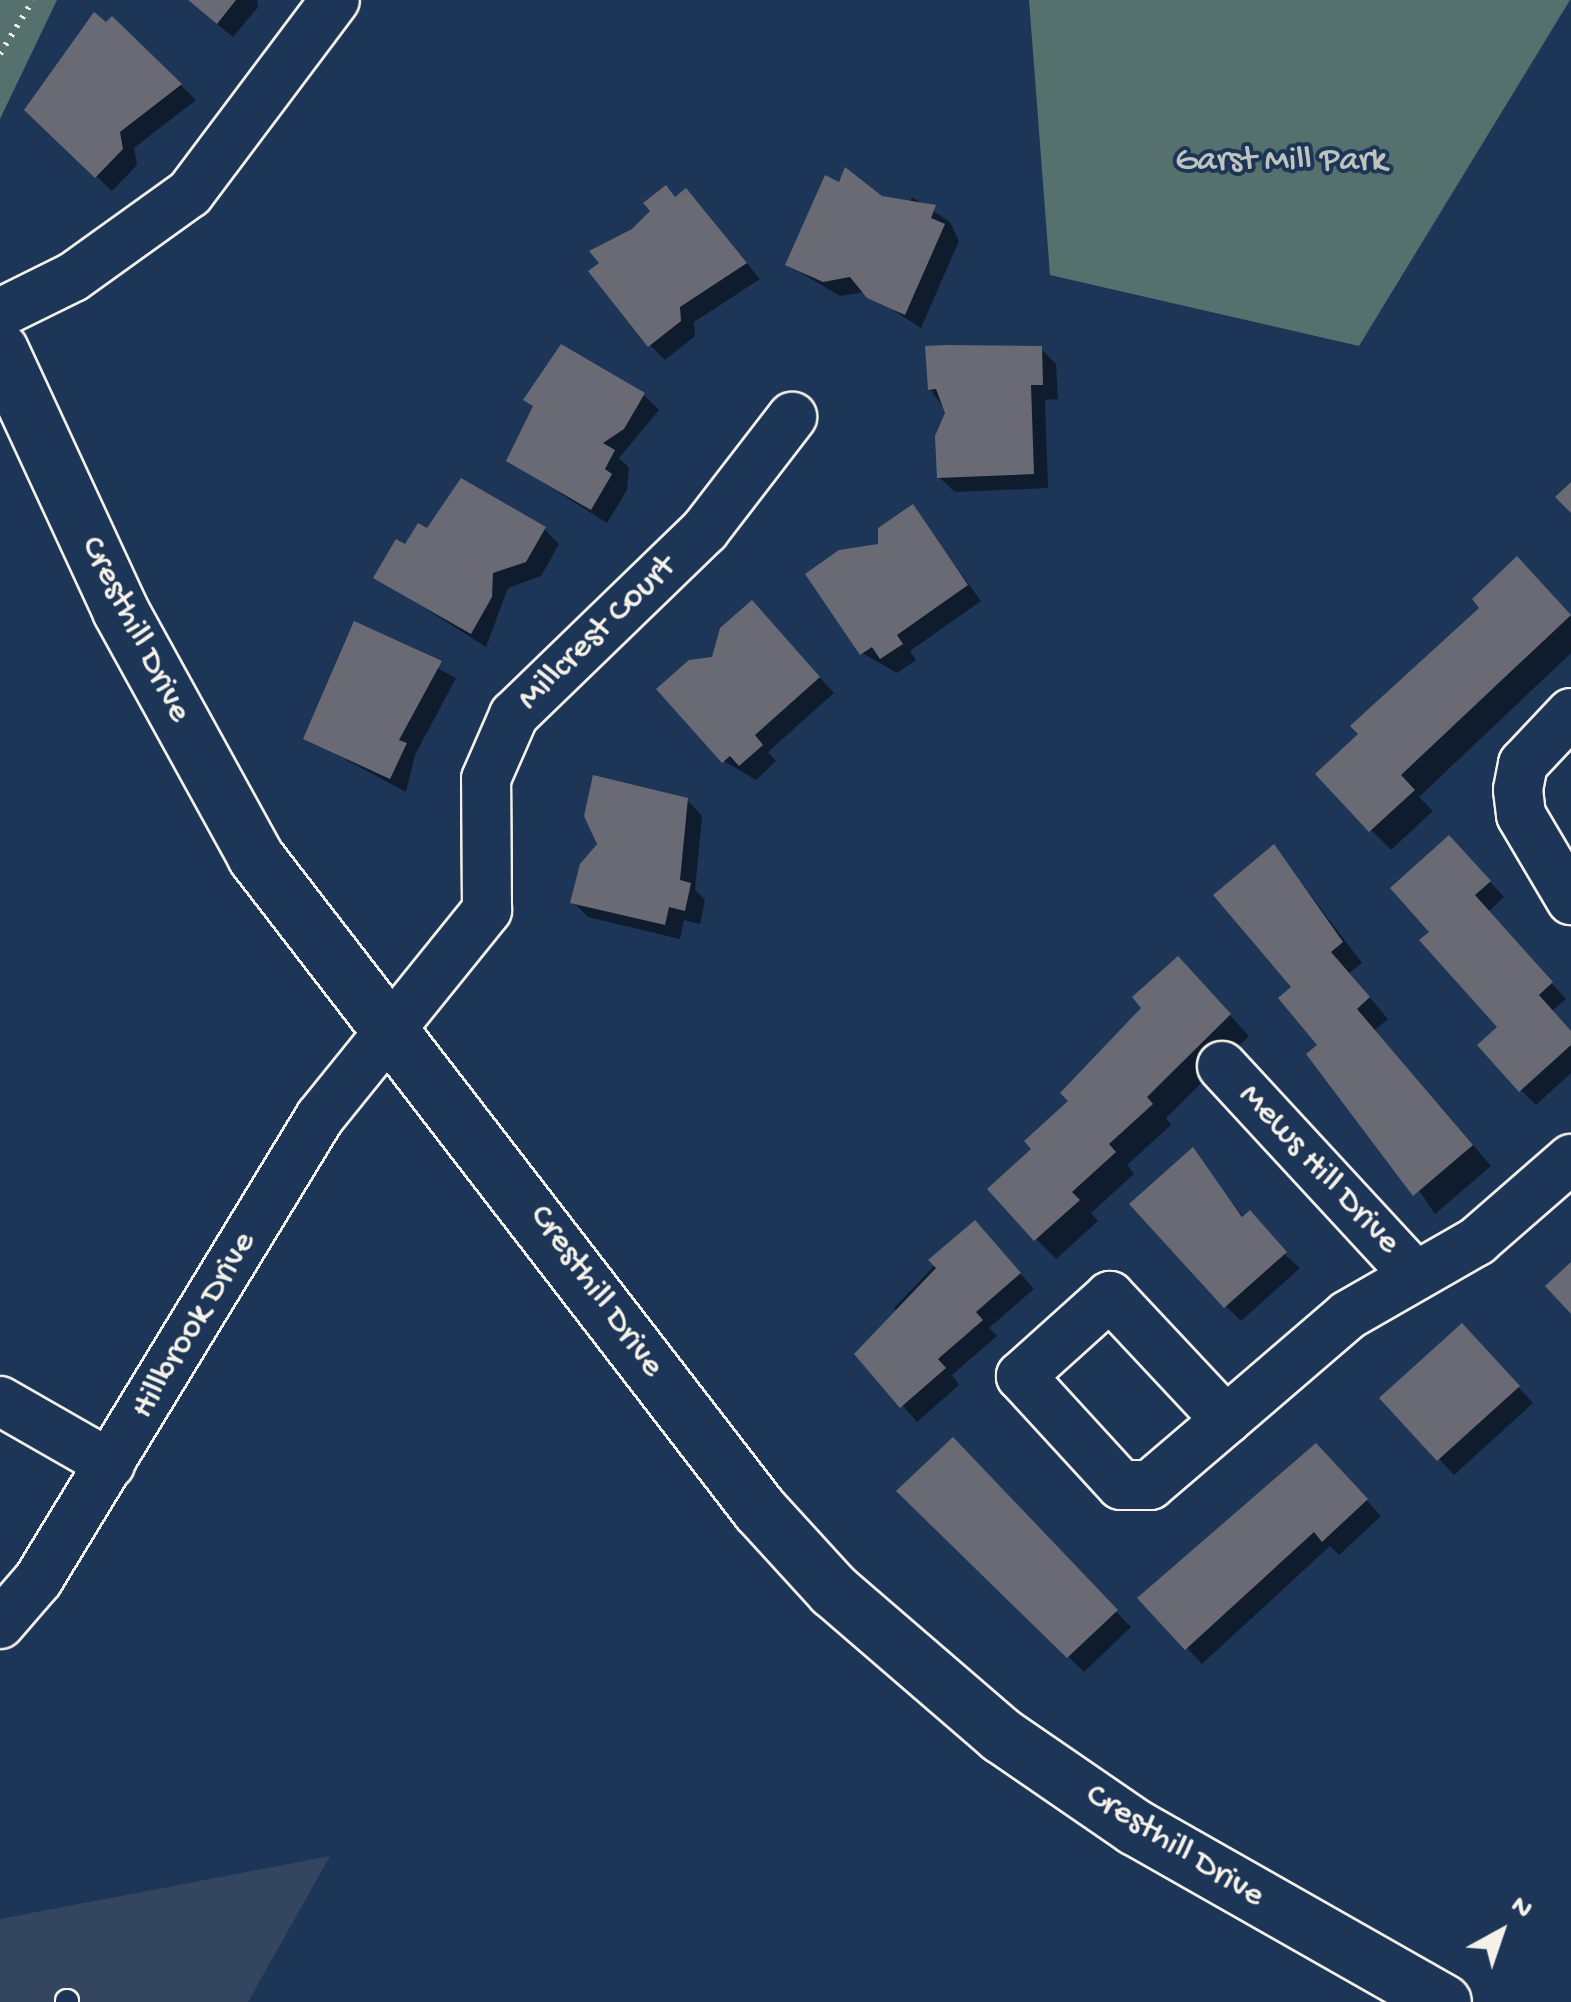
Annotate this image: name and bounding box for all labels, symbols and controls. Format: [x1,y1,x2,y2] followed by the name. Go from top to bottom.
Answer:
[1175,141,1387,183] park label: Garst Mill Park
[69,530,199,730] street label: Cresthill Drive
[510,548,686,720] street label: Millcrest Court
[1228,1076,1408,1264] street label: Mews Hill Drive
[518,1198,672,1386] street label: Cresthill Drive
[123,1225,267,1427] street label: Hillbrook Drive
[1077,1775,1271,1919] street label: Cresthill Drive
[1451,1882,1551,1982] north arrow
[1503,1890,1538,1927] text: N

